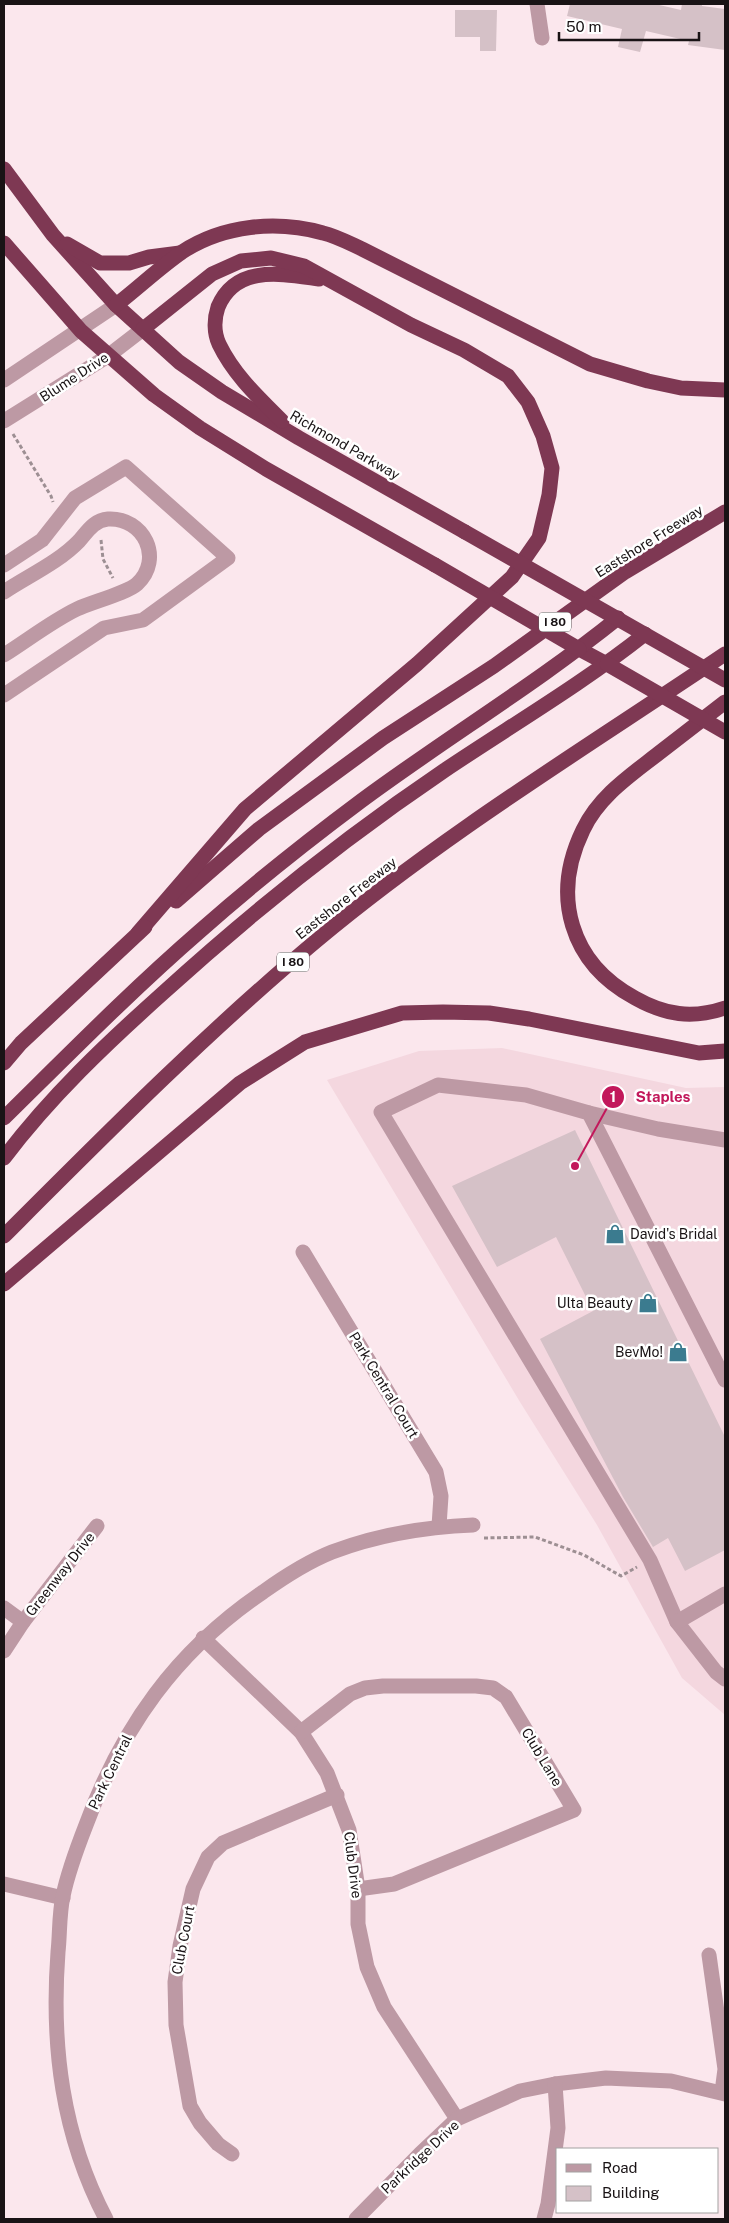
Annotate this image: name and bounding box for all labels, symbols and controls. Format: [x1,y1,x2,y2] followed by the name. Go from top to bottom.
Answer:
[559,10,699,42] scale bar
[566,18,601,35] text: 50 m
[37,349,111,405] street label: Blume Drive
[287,407,403,483] street label: Richmond Parkway
[592,501,706,581] street label: Eastshore Freeway
[539,612,571,632] road number: I 80
[292,853,400,942] street label: Eastshore Freeway
[277,952,309,972] road number: I 80
[600,1082,700,1112] callout: Staples
[610,1088,616,1105] text: 1
[636,1088,691,1105] text: Staples
[604,1223,626,1245] shop icon: David's Bridal
[630,1226,718,1242] place label: David's Bridal
[637,1292,659,1314] shop icon: Ulta Beauty
[557,1295,634,1311] place label: Ulta Beauty
[346,1329,422,1441] street label: Park Central Court
[667,1341,689,1363] shop icon: BevMo!
[615,1344,663,1360] place label: BevMo!
[22,1529,98,1619] street label: Greenway Drive
[518,1725,566,1789] street label: Club Lane
[85,1732,135,1812] street label: Park Central
[341,1831,365,1899] street label: Club Drive
[168,1904,198,1976] street label: Club Court
[378,2117,462,2197] street label: Parkridge Drive
[556,2148,719,2213] legend
[602,2159,638,2176] text: Road
[602,2184,660,2201] text: Building

